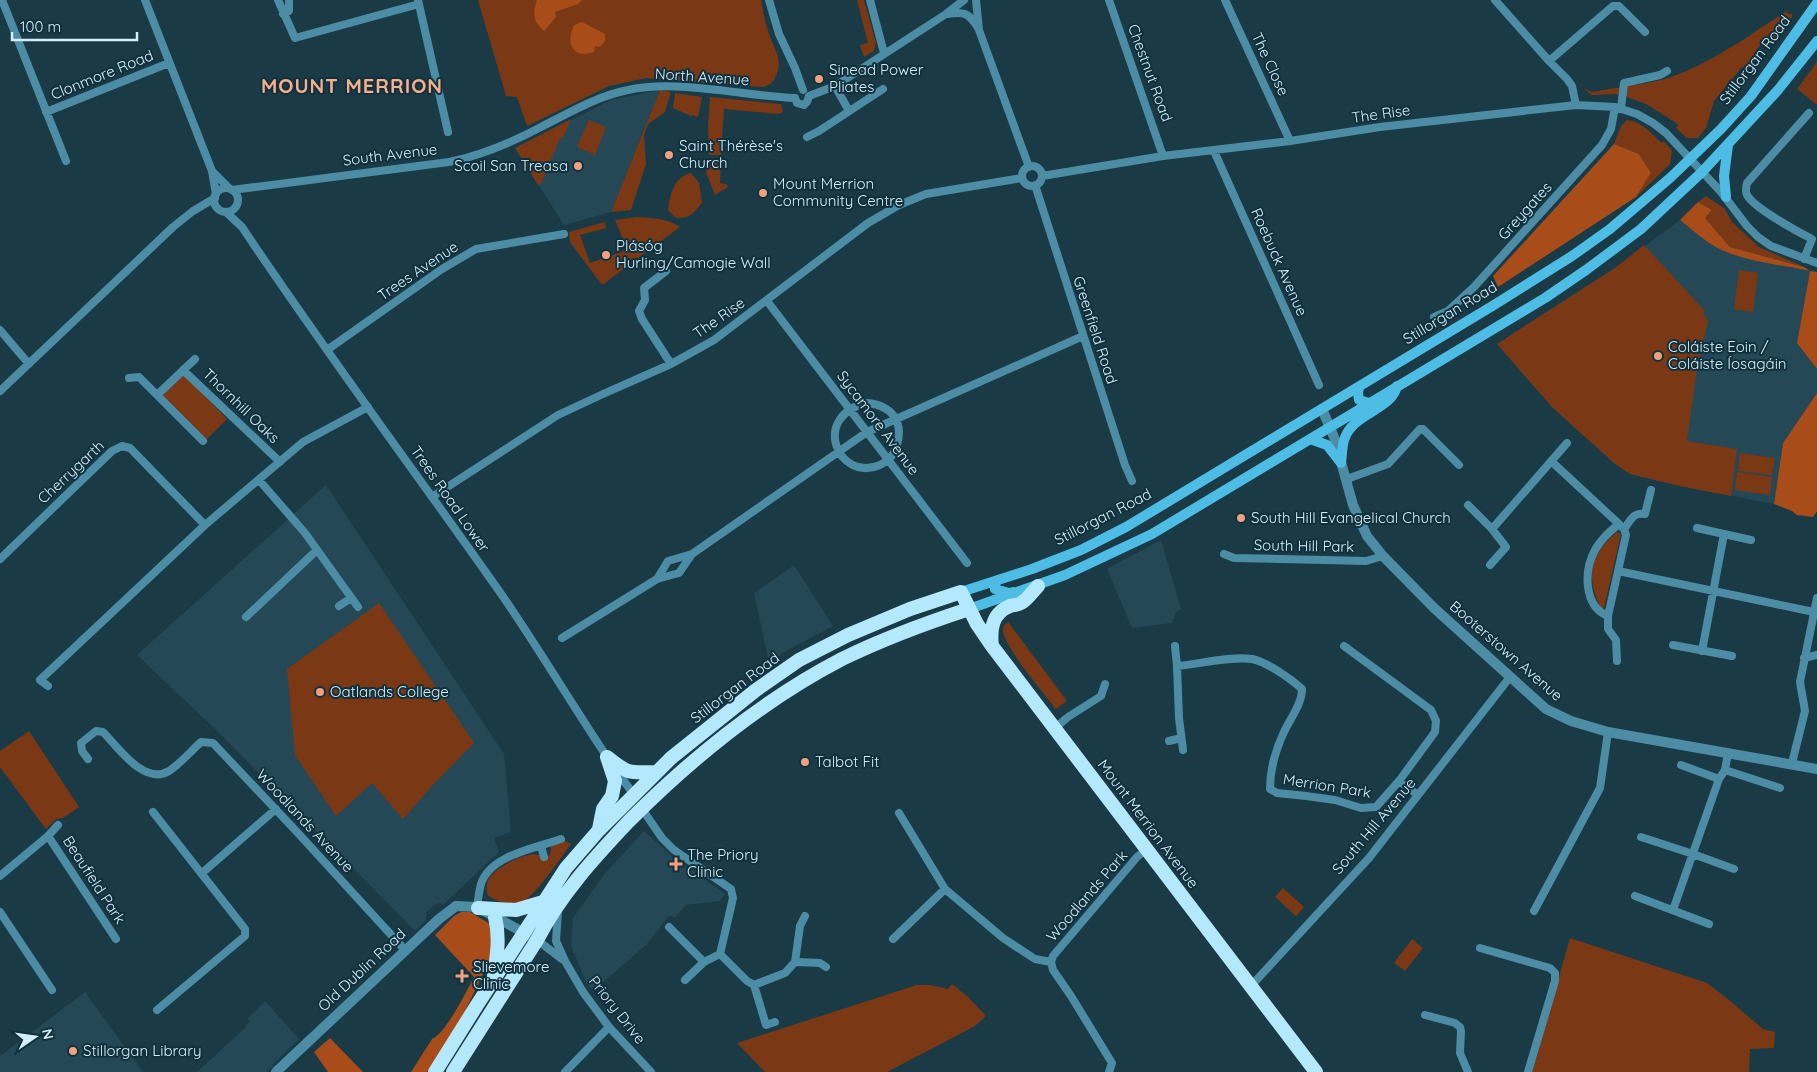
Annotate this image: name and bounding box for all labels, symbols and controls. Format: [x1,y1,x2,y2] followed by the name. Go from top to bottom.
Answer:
[12,10,138,42] scale bar
[1715,11,1794,108] street label: Stillorgan Road
[20,17,61,36] text: 100 m
[1124,21,1177,124] street label: Chestnut Road
[1248,29,1293,99] street label: The Close
[48,45,156,104] street label: Clonmore Road
[829,60,924,96] place label: Sinead Power Pliates
[654,64,750,89] street label: North Avenue
[261,73,443,98] district label: MOUNT MERRION
[813,73,825,85] marker: Sinead Power Pliates
[1350,100,1411,127] street label: The Rise
[679,136,783,172] place label: Saint Thérèse's Church
[342,139,438,170] street label: South Avenue
[663,149,675,161] marker: Saint Thérèse's Church
[454,156,568,175] place label: Scoil San Treasa
[572,160,584,172] marker: Scoil San Treasa
[773,174,903,210] place label: Mount Merrion Community Centre
[1494,178,1556,244] street label: Greygates
[757,187,769,199] marker: Mount Merrion Community Centre
[1247,205,1312,319] street label: Roebuck Avenue
[616,236,771,272] place label: Plásóg Hurling/Camogie Wall
[374,237,462,304] street label: Trees Avenue
[600,249,612,261] marker: Plásóg Hurling/Camogie Wall
[1069,274,1122,386] street label: Greenfield Road
[1399,277,1500,348] street label: Stillorgan Road
[689,293,748,342] street label: The Rise
[1668,337,1787,373] place label: Coláiste Eoin / Coláiste Íosagáin
[1652,350,1664,362] marker: Coláiste Eoin / Coláiste Íosagáin
[199,364,284,447] street label: Thornhill Oaks
[833,367,924,479] street label: Sycamore Avenue
[33,436,108,507] street label: Cherrygarth
[407,442,494,556] street label: Trees Road Lower
[1051,484,1155,549] street label: Stillorgan Road
[1251,508,1451,527] place label: South Hill Evangelical Church
[1235,512,1247,524] marker: South Hill Evangelical Church
[1254,535,1354,556] street label: South Hill Park
[1446,596,1567,705] street label: Booterstown Avenue
[686,648,783,727] street label: Stillorgan Road
[330,682,449,701] place label: Oatlands College
[314,686,326,698] marker: Oatlands College
[815,752,879,771] place label: Talbot Fit
[1094,755,1203,892] street label: Mount Merrion Avenue
[799,756,811,768] marker: Talbot Fit
[253,765,358,876] street label: Woodlands Avenue
[1282,769,1373,802] street label: Merrion Park
[1328,774,1419,878] street label: South Hill Avenue
[59,832,130,927] street label: Beaufield Park
[687,845,758,881] place label: The Priory Clinic
[1042,846,1131,945] street label: Woodlands Park
[669,857,683,871] marker: The Priory Clinic
[314,924,409,1015] street label: Old Dublin Road
[473,957,550,993] place label: Slievemore Clinic
[455,969,469,983] marker: Slievemore Clinic
[585,972,650,1048] street label: Priory Drive
[10,1012,60,1062] north arrow
[38,1027,58,1041] text: N
[83,1041,202,1060] place label: Stillorgan Library
[67,1045,79,1057] marker: Stillorgan Library

